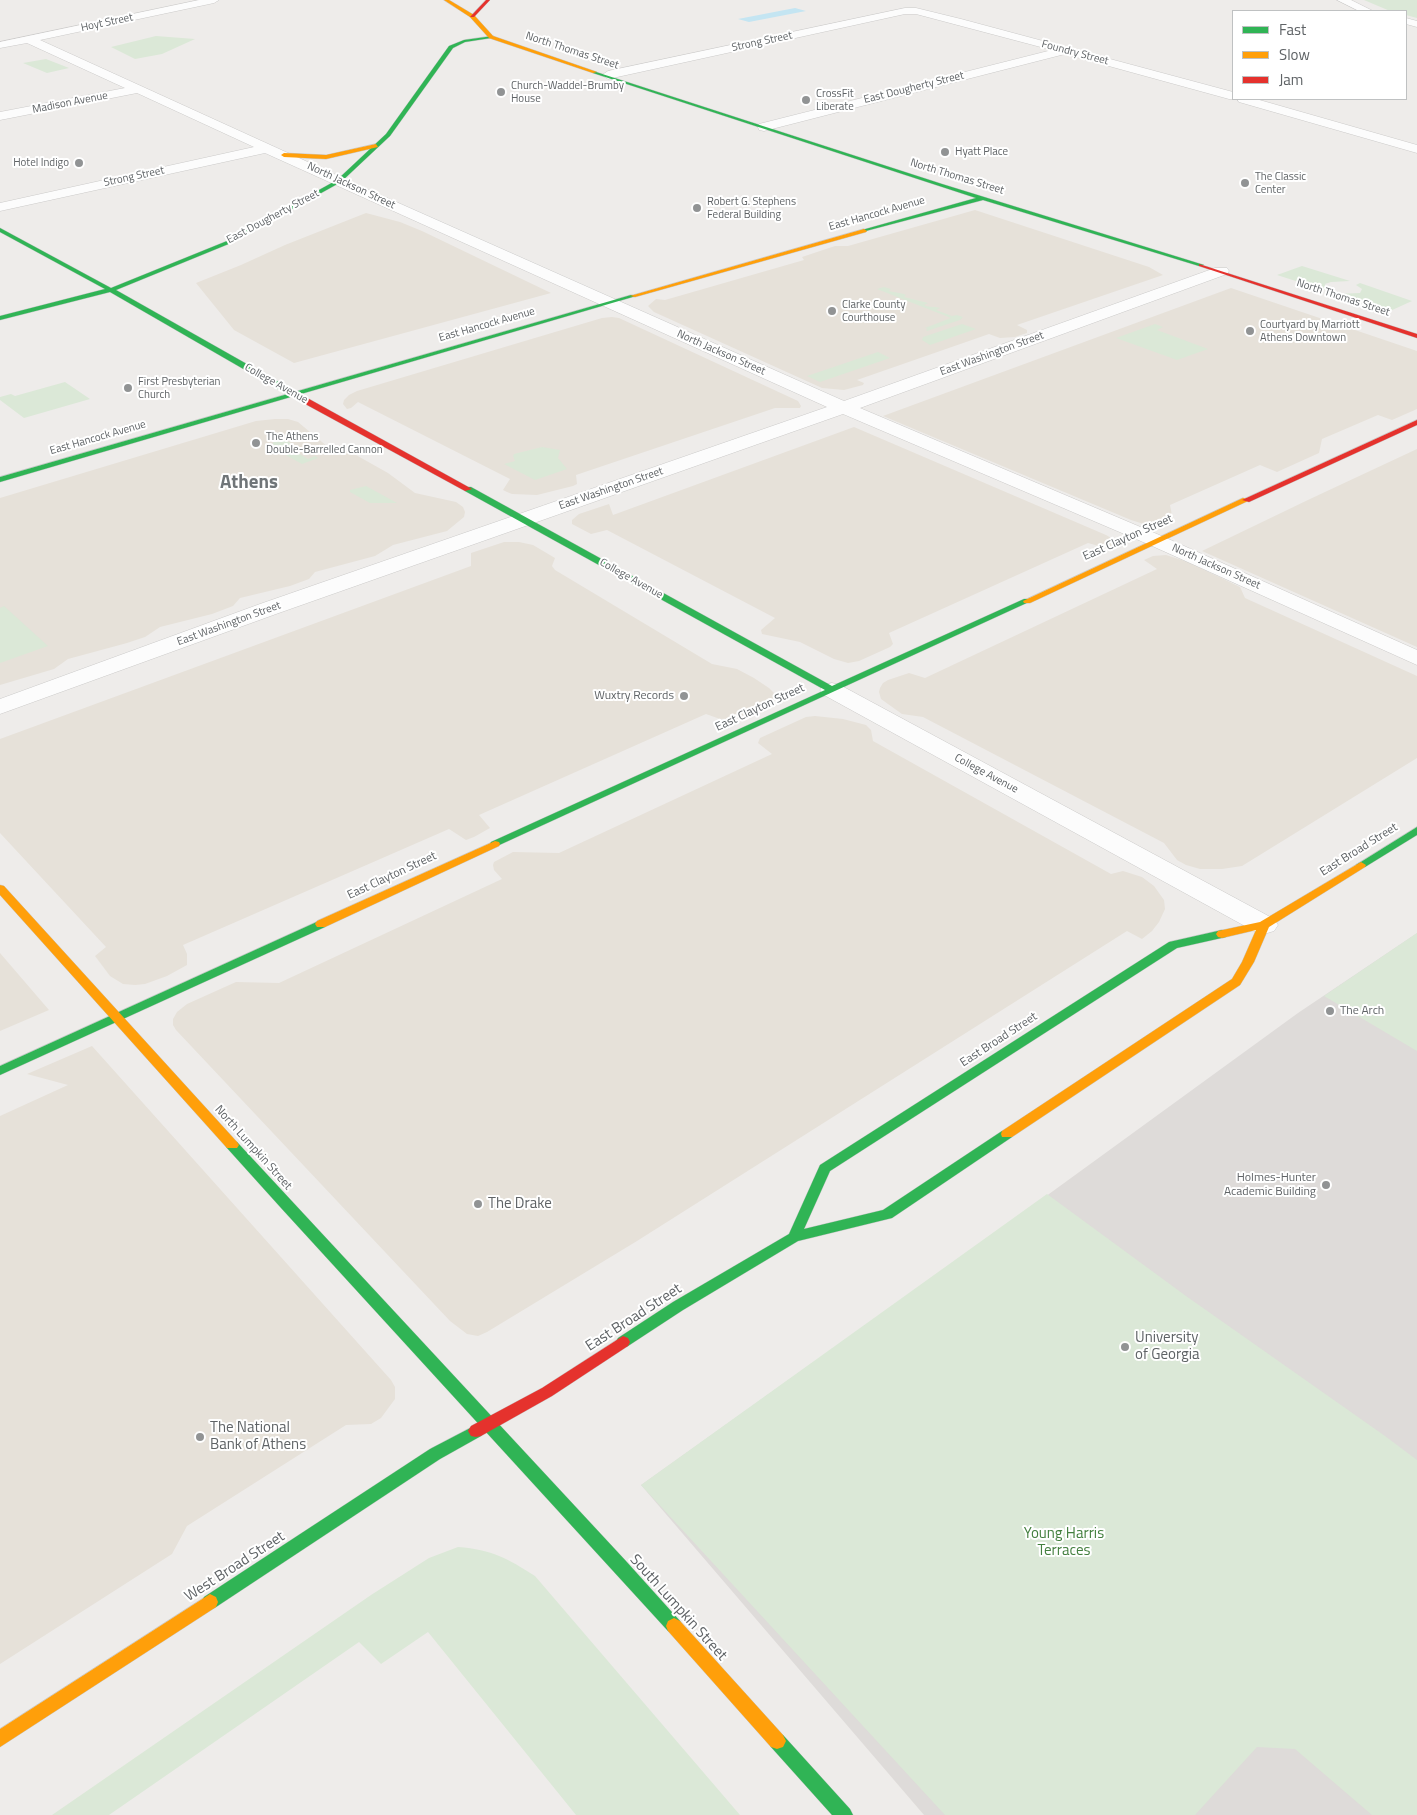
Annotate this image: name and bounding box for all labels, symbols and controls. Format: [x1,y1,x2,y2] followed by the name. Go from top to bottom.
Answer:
[1232,10,1407,100] legend
[80,11,134,35] street label: Hoyt Street
[1279,18,1306,41] text: Fast
[731,29,793,55] street label: Strong Street
[524,30,620,72] street label: North Thomas Street
[1040,38,1110,68] street label: Foundry Street
[1279,43,1310,66] text: Slow
[1279,68,1303,91] text: Jam
[863,69,965,107] street label: East Dougherty Street
[511,79,624,105] place label: Church-Waddel-Brumby House
[495,86,507,98] marker: Church-Waddel-Brumby House
[816,87,854,113] place label: CrossFit Liberate
[31,89,109,117] street label: Madison Avenue
[800,94,812,106] marker: CrossFit Liberate
[955,145,1008,159] place label: Hyatt Place
[939,146,951,158] marker: Hyatt Place
[13,156,69,170] place label: Hotel Indigo
[909,156,1005,198] street label: North Thomas Street
[73,157,85,169] marker: Hotel Indigo
[305,160,397,212] street label: North Jackson Street
[103,164,165,190] street label: Strong Street
[1255,170,1306,196] place label: The Classic Center
[1239,177,1251,189] marker: The Classic Center
[225,187,321,247] street label: East Dougherty Street
[827,194,927,234] street label: East Hancock Avenue
[707,195,796,221] place label: Robert G. Stephens Federal Building
[691,202,703,214] marker: Robert G. Stephens Federal Building
[1295,277,1391,319] street label: North Thomas Street
[842,298,906,324] place label: Clarke County Courthouse
[437,305,537,345] street label: East Hancock Avenue
[826,305,838,317] marker: Clarke County Courthouse
[1260,318,1359,344] place label: Courtyard by Marriott Athens Downtown
[1244,325,1256,337] marker: Courtyard by Marriott Athens Downtown
[675,328,767,378] street label: North Jackson Street
[938,329,1046,379] street label: East Washington Street
[242,361,310,407] street label: College Avenue
[138,375,220,401] place label: First Presbyterian Church
[122,382,134,394] marker: First Presbyterian Church
[48,418,148,458] street label: East Hancock Avenue
[266,430,383,456] place label: The Athens Double-Barrelled Cannon
[250,437,262,449] marker: The Athens Double-Barrelled Cannon
[557,465,665,513] street label: East Washington Street
[220,472,278,494] district label: Athens
[1081,512,1175,564] street label: East Clayton Street
[1170,542,1262,592] street label: North Jackson Street
[597,556,665,602] street label: College Avenue
[175,599,283,649] street label: East Washington Street
[713,681,807,735] street label: East Clayton Street
[594,689,674,703] place label: Wuxtry Records
[678,690,690,702] marker: Wuxtry Records
[952,752,1020,796] street label: College Avenue
[1318,820,1400,880] street label: East Broad Street
[345,849,439,903] street label: East Clayton Street
[1340,1004,1384,1018] place label: The Arch
[1324,1005,1336,1017] marker: The Arch
[958,1010,1040,1070] street label: East Broad Street
[211,1103,295,1193] street label: North Lumpkin Street
[1224,1171,1316,1199] place label: Holmes-Hunter Academic Building
[1320,1179,1332,1191] marker: Holmes-Hunter Academic Building
[488,1195,552,1213] place label: The Drake
[472,1198,484,1210] marker: The Drake
[583,1280,685,1356] street label: East Broad Street
[1135,1329,1200,1364] place label: University of Georgia
[1119,1341,1131,1353] marker: University of Georgia
[210,1419,306,1454] place label: The National Bank of Athens
[194,1431,206,1443] marker: The National Bank of Athens
[1024,1525,1104,1560] park label: Young Harris Terraces
[182,1528,288,1606] street label: West Broad Street
[626,1551,730,1665] street label: South Lumpkin Street

